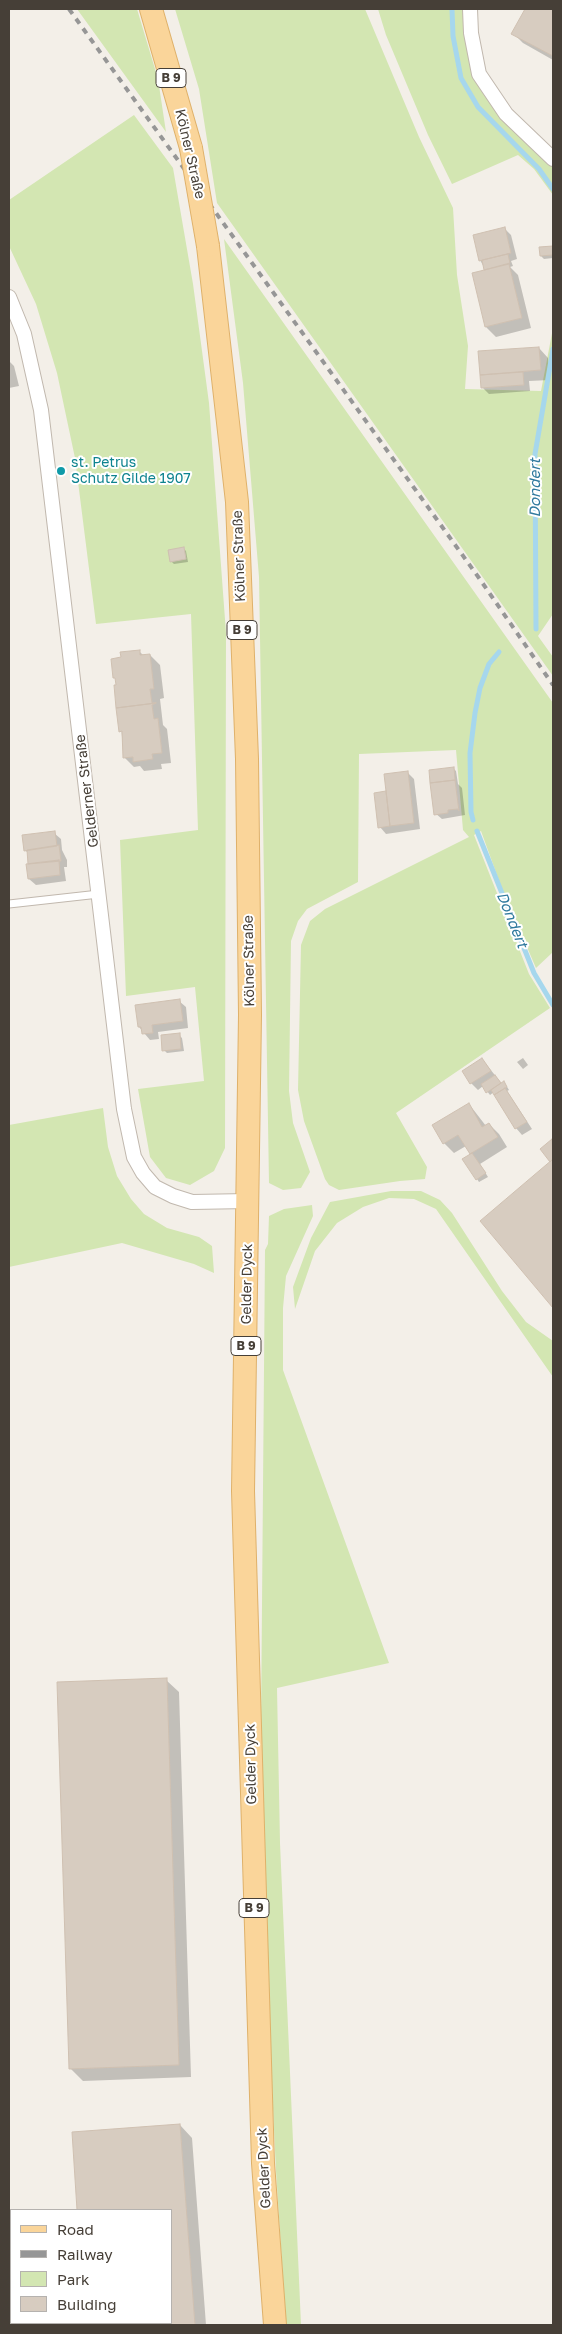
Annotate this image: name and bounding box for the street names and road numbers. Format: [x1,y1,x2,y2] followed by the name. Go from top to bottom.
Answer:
[156,68,186,88] road number: B 9
[172,107,208,201] street label: Kölner Straße
[229,510,249,602] street label: Kölner Straße
[227,620,257,640] road number: B 9
[72,733,102,849] street label: Gelderner Straße
[240,915,258,1007] street label: Kölner Straße
[238,1243,256,1325] street label: Gelder Dyck
[231,1336,261,1355] road number: B 9
[242,1723,260,1805] street label: Gelder Dyck
[239,1899,269,1918] road number: B 9
[253,2127,275,2209] street label: Gelder Dyck

